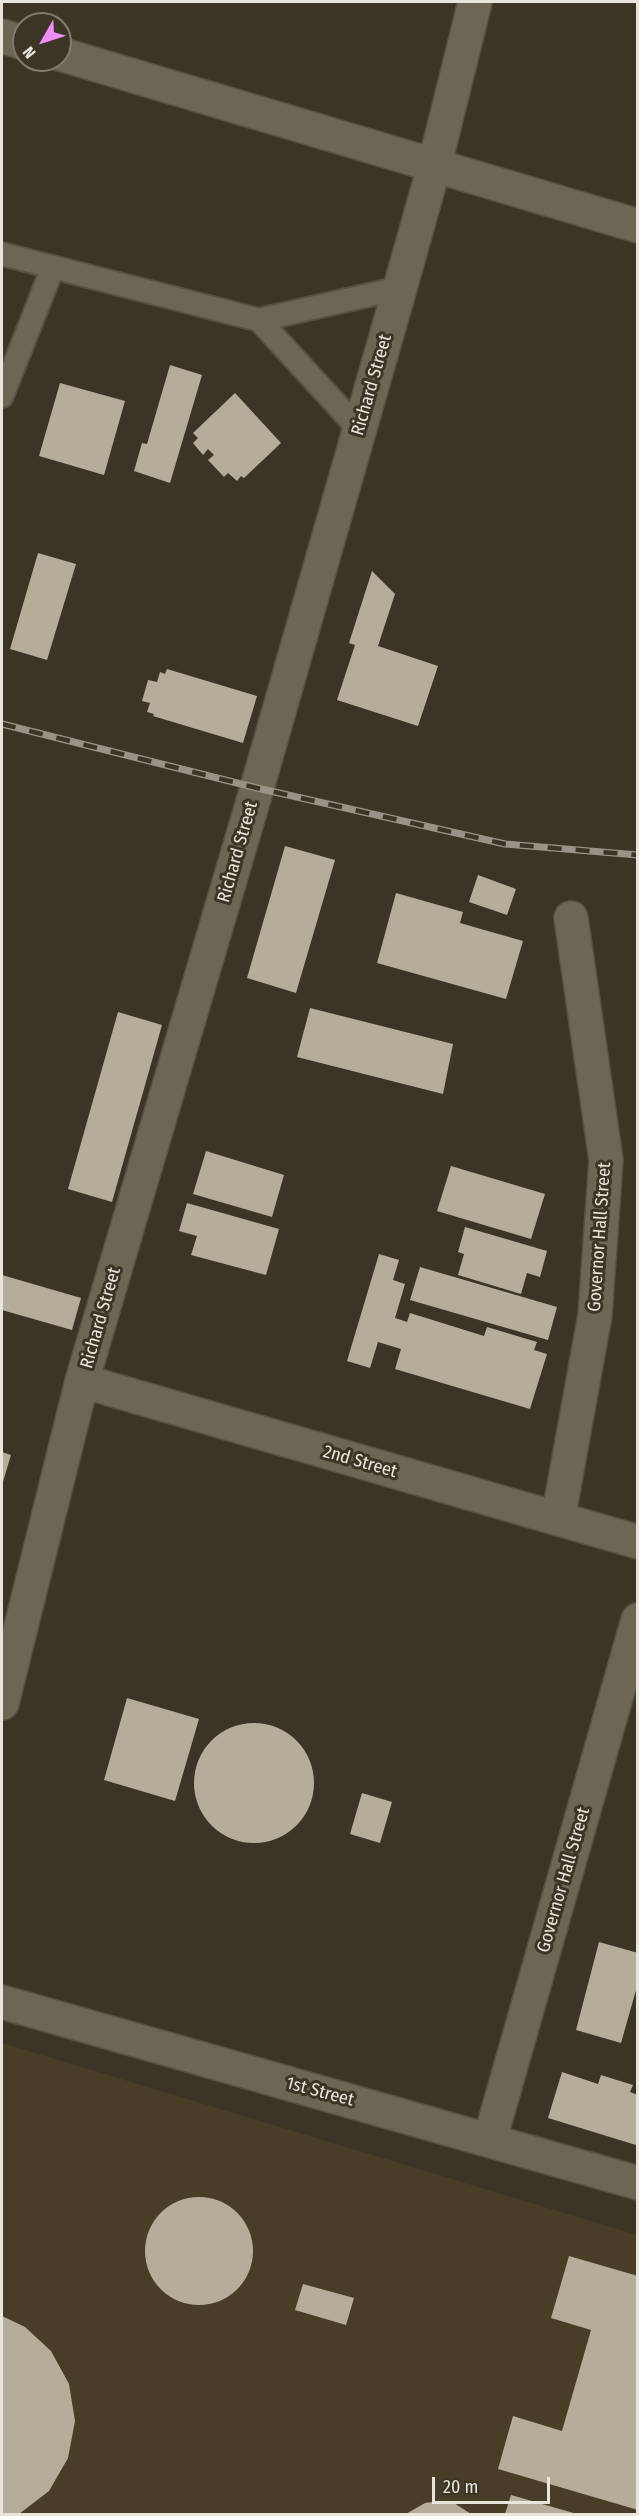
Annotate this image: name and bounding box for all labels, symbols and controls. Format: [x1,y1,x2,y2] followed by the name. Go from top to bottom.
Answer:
[12,12,72,72] north arrow
[19,43,40,62] text: N
[347,332,397,438] street label: Richard Street
[213,799,263,905] street label: Richard Street
[584,1162,616,1312] street label: Governor Hall Street
[76,1265,126,1371] street label: Richard Street
[321,1441,399,1483] street label: 2nd Street
[533,1805,595,1955] street label: Governor Hall Street
[284,2073,356,2111] street label: 1st Street
[435,2465,554,2503] scale bar
[443,2476,478,2498] text: 20 m

